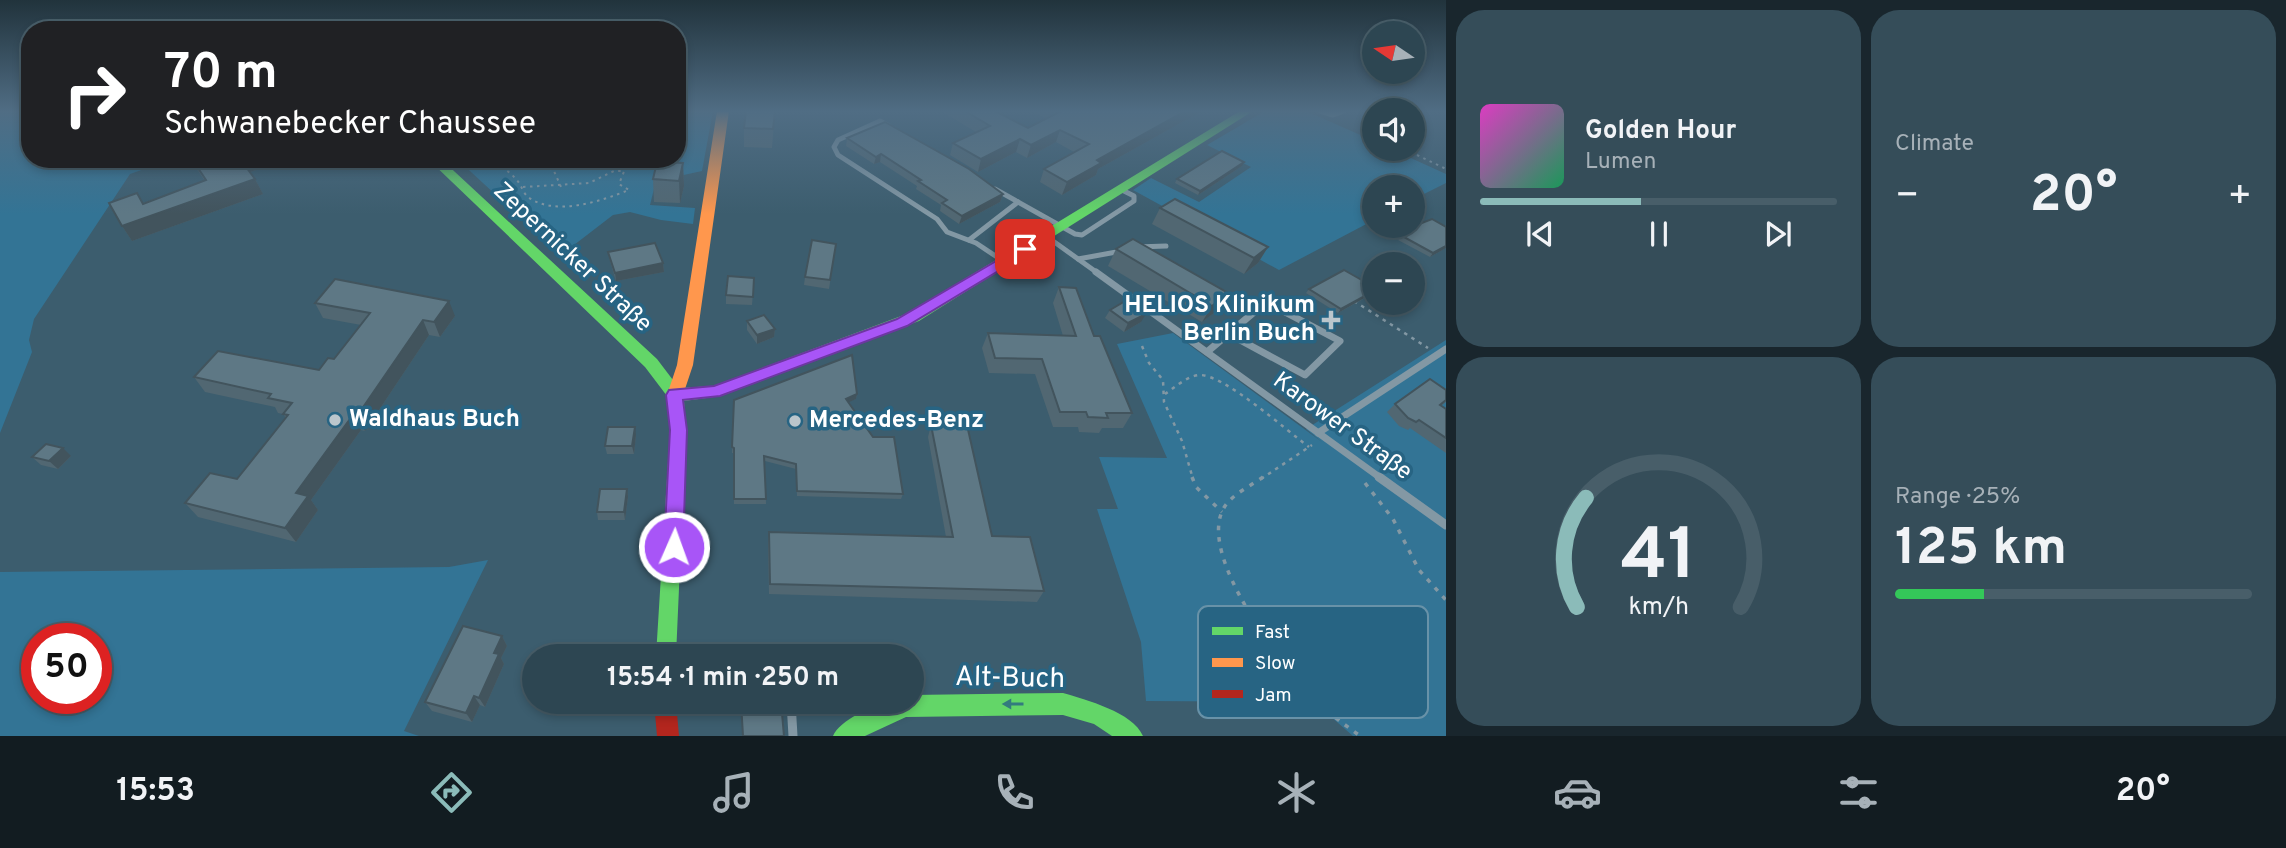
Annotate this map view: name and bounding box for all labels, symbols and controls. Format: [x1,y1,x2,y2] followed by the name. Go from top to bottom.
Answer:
[1362,21,1424,84] north arrow
[1362,21,1425,315] map controls
[164,44,278,106] text: 70 m
[49,49,140,140] icon: right
[1362,98,1425,161] button: sound
[164,105,536,145] text: Schwanebecker Chaussee
[1585,115,1736,148] text: Golden Hour
[1895,130,1974,159] text: Climate
[1585,148,1656,177] text: Lumen
[2030,164,2117,230] text: 20°
[1895,173,1920,222] text: −
[2227,173,2252,222] text: +
[1362,175,1425,238] button: +
[486,177,658,339] street label: Zepernicker Straße
[1521,215,1559,253] icon: previous
[1640,215,1678,253] icon: pause
[1759,215,1797,253] icon: next
[995,219,1055,279] pin
[1006,230,1044,268] icon: arrive
[1362,252,1425,315] button: −
[1124,291,1315,349] place label: HELIOS Klinikum Berlin Buch
[1321,310,1341,330] marker: HELIOS Klinikum Berlin Buch
[1266,366,1418,488] street label: Karower Straße
[349,405,520,435] place label: Waldhaus Buch
[809,406,984,436] place label: Mercedes-Benz
[327,412,343,428] marker: Waldhaus Buch
[787,413,803,429] marker: Mercedes-Benz
[1895,483,2020,512] text: Range · 25%
[637,510,711,584] position arrow
[1621,514,1696,606] text: 41
[1895,517,2067,583] text: 125 km
[1628,592,1689,624] text: km/h
[1198,606,1428,718] legend
[1255,621,1290,645] text: Fast
[21,623,112,714] speed limit sign: 50
[1255,652,1295,676] text: Slow
[955,660,1065,698] street label: Alt-Buch
[607,662,839,695] text: 15:54 · 1 min · 250 m
[1255,684,1292,708] text: Jam
[1002,698,1024,710] one-way arrow
[427,768,476,817] icon: directions
[709,768,758,817] icon: music
[990,768,1039,817] icon: phone
[1272,768,1321,817] icon: climate
[1553,768,1602,817] icon: car
[1834,768,1883,817] icon: filters
[116,772,195,812] text: 15:53
[2116,772,2170,812] text: 20°

